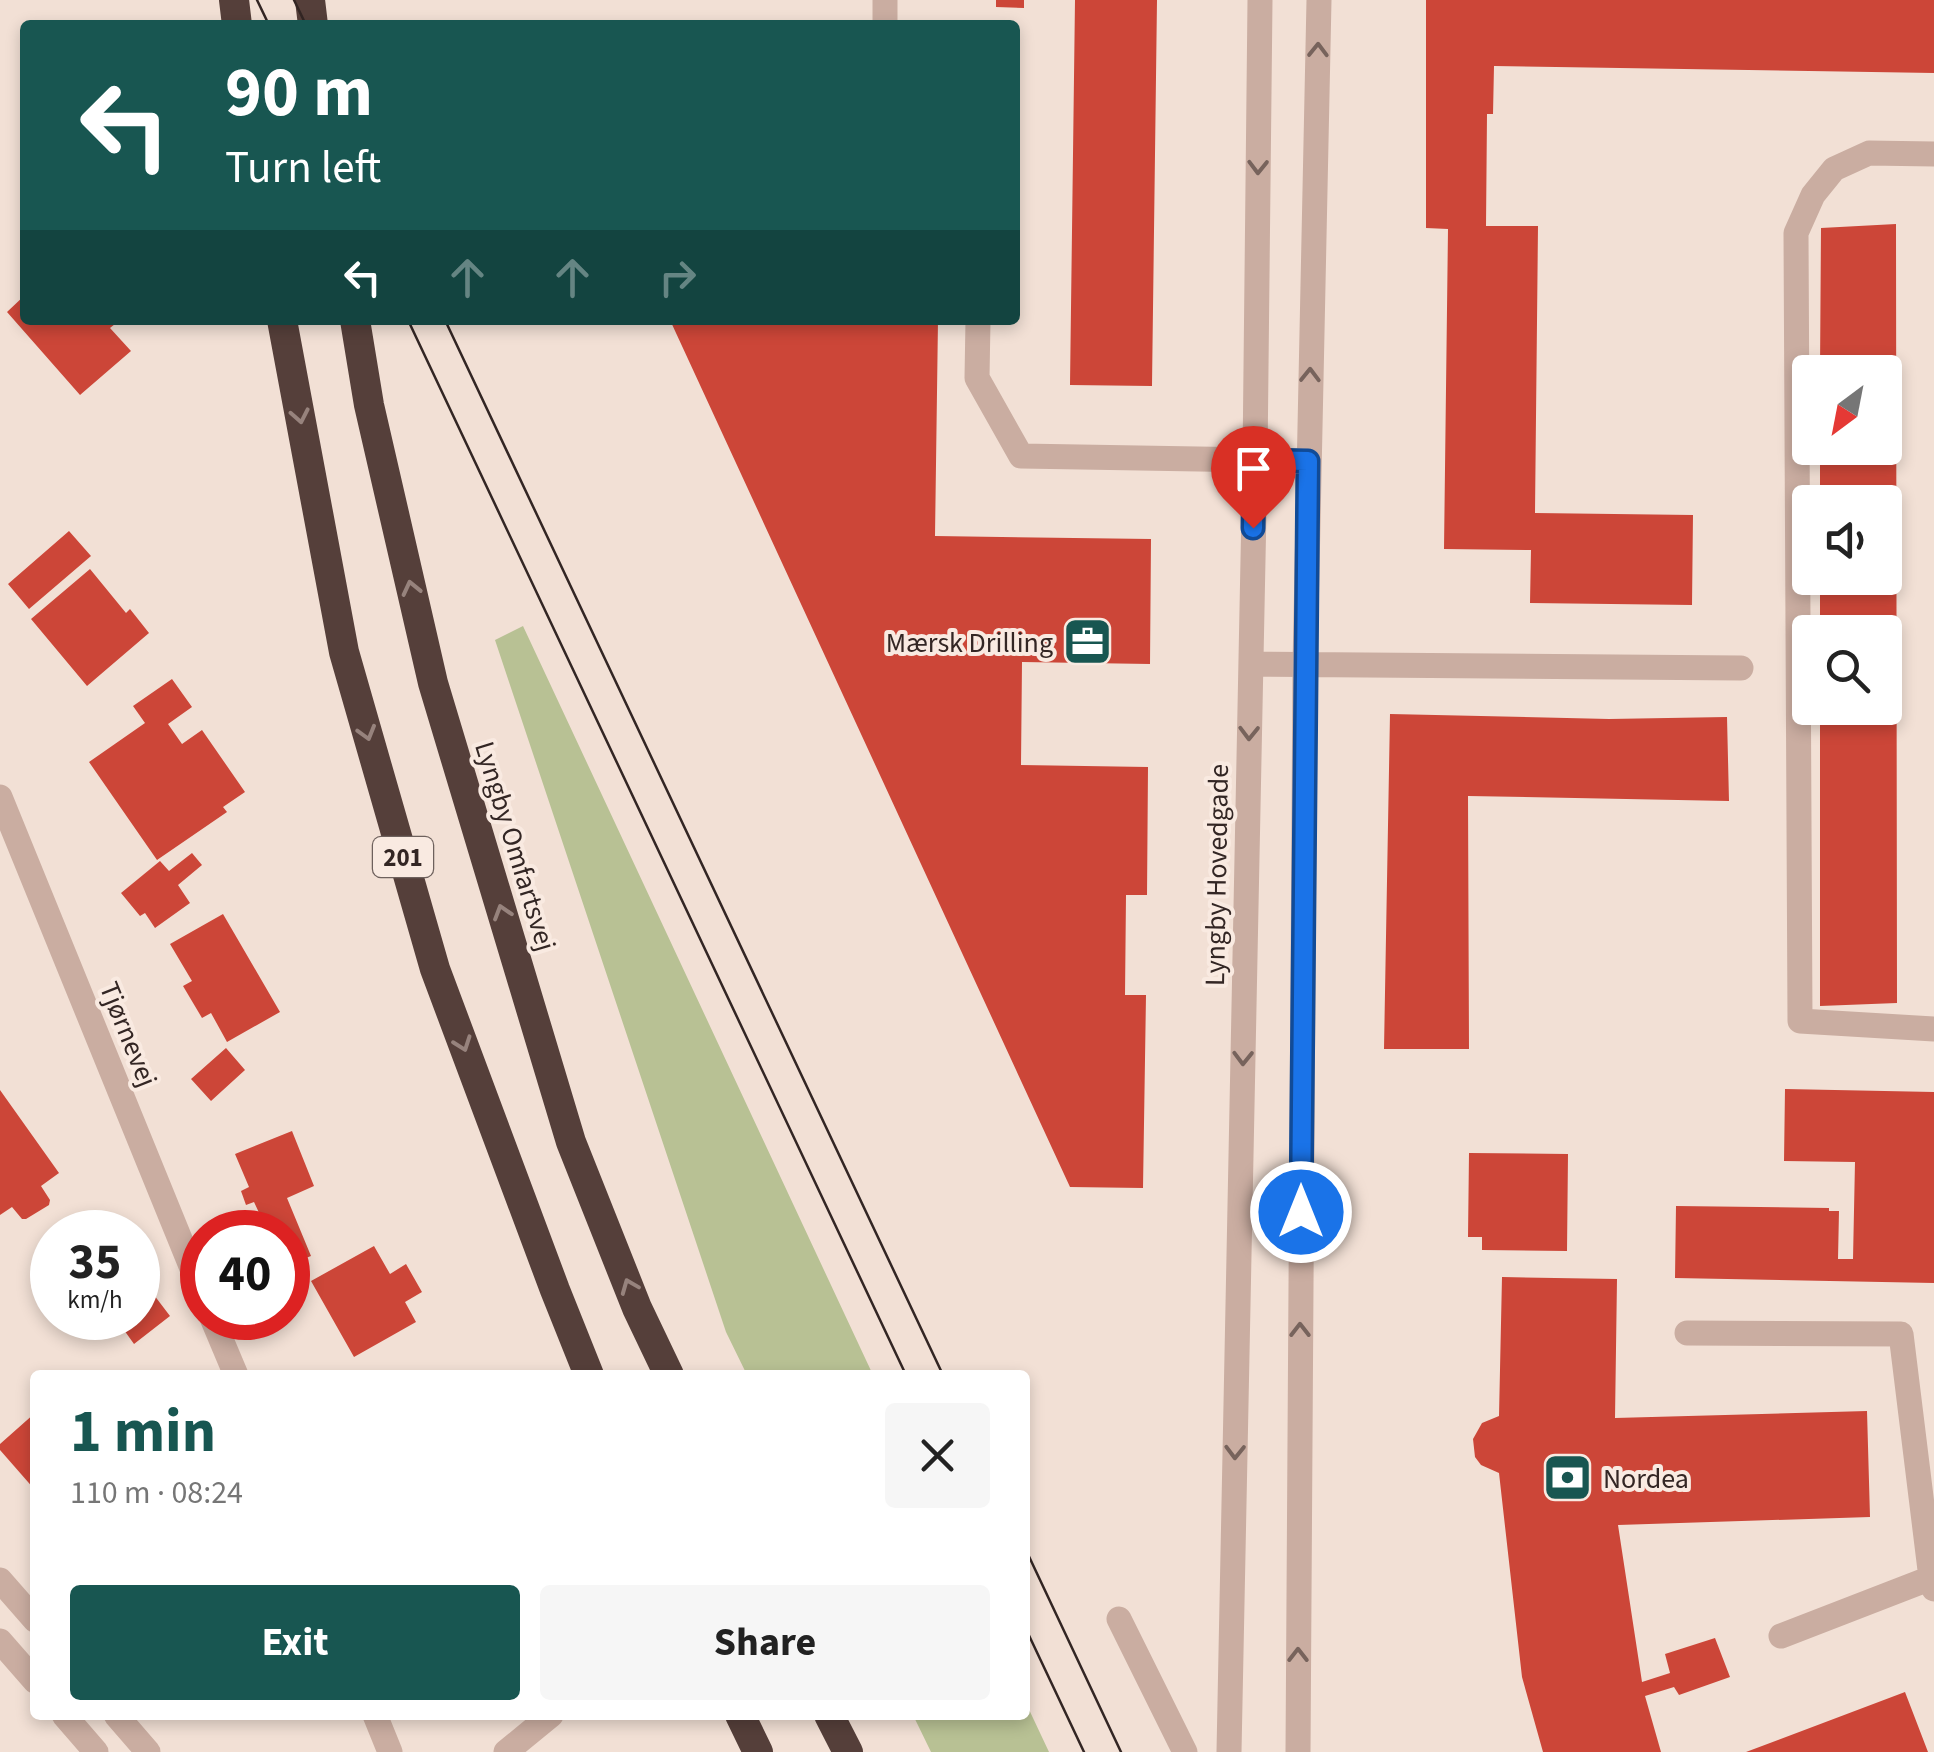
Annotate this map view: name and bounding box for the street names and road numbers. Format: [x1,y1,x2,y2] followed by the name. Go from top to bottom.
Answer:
[464,737,566,956] street label: Lyngby Omfartsvej
[1195,764,1239,986] street label: Lyngby Hovedgade
[373,837,433,877] road number: 201
[89,976,167,1093] street label: Tjørnevej

